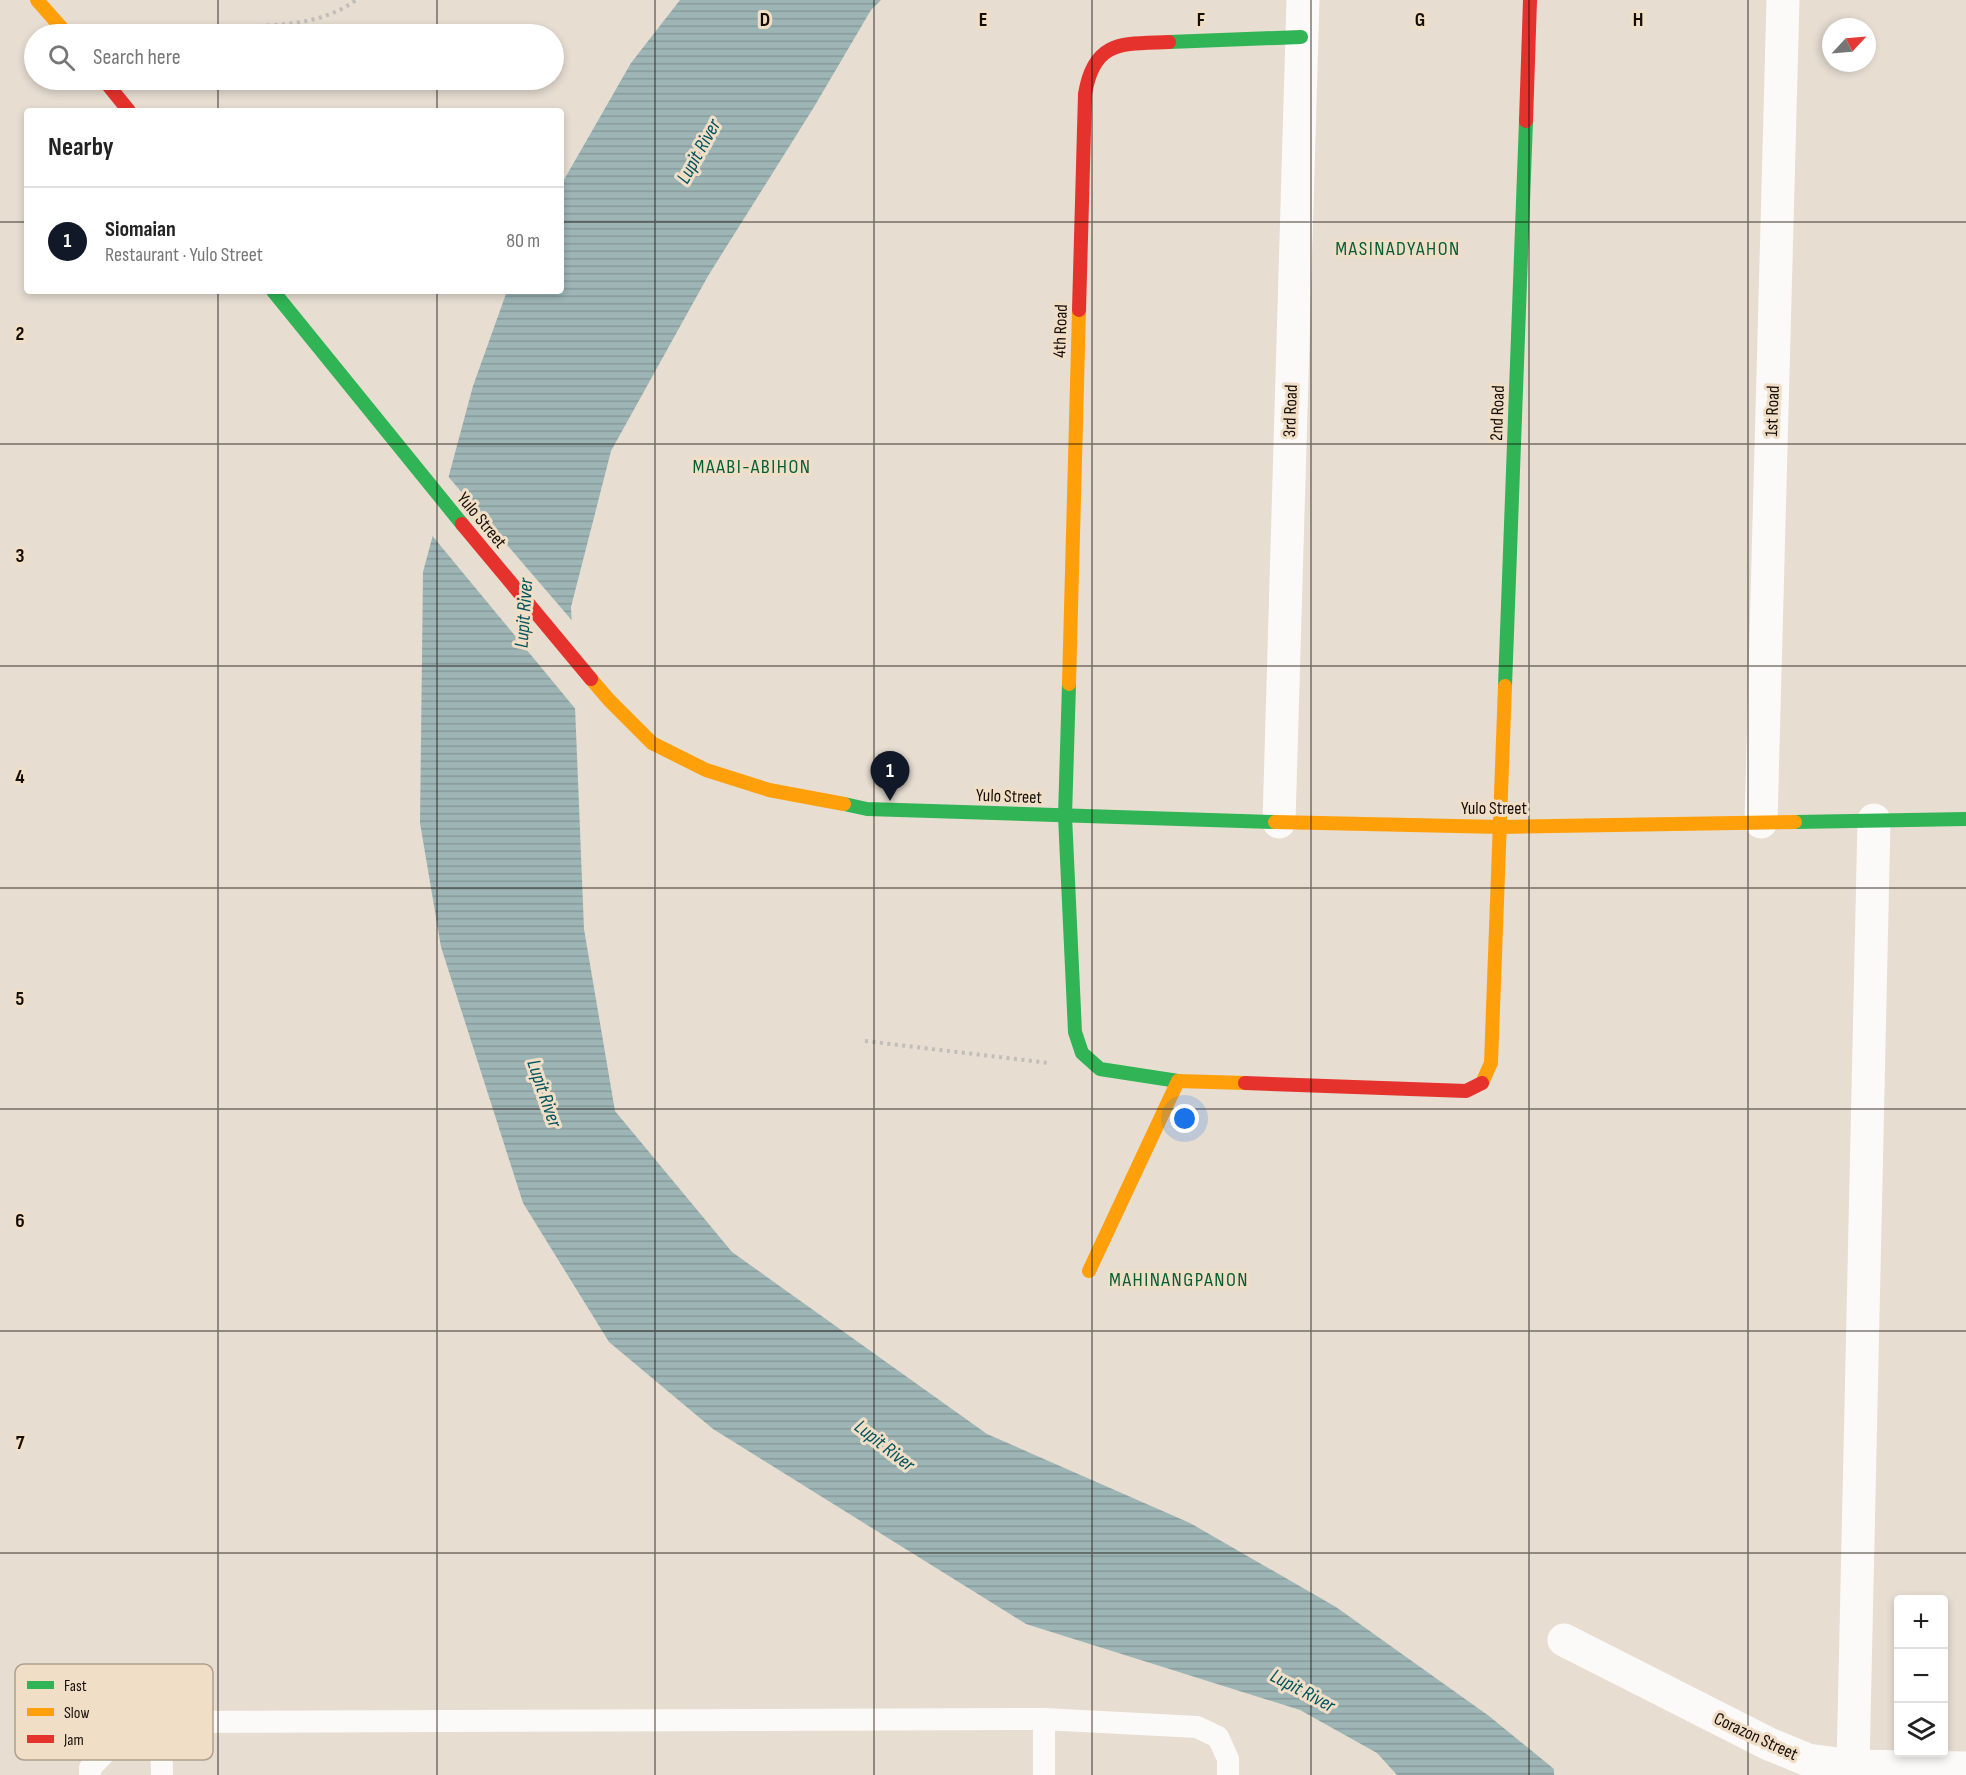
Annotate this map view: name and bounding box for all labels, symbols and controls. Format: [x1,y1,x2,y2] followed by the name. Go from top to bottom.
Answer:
[760,8,770,32] text: D
[979,8,987,32] text: E
[1197,8,1205,32] text: F
[1415,8,1425,32] text: G
[1633,8,1643,32] text: H
[1822,18,1876,72] north arrow
[24,24,564,90] search box
[45,41,78,74] icon: search
[93,44,180,71] text: Search here
[671,114,727,188] water label: Lupit River
[48,132,114,163] text: Nearby
[105,216,176,243] text: Siomaian
[64,229,71,253] text: 1
[506,229,540,253] text: 80 m
[1335,237,1461,261] district label: MASINADYAHON
[105,243,263,267] text: Restaurant · Yulo Street
[1049,304,1072,358] street label: 4th Road
[16,322,24,346] text: 2
[1279,384,1302,438] street label: 3rd Road
[1486,385,1509,441] street label: 2nd Road
[1761,385,1784,437] street label: 1st Road
[693,455,811,479] district label: MAABI-ABIHON
[452,488,511,553] street label: Yulo Street
[16,544,25,568] text: 3
[510,576,538,649] water label: Lupit River
[870,752,910,801] pin: 1
[15,765,25,789] text: 4
[976,785,1043,808] street label: Yulo Street
[1461,798,1527,819] street label: Yulo Street
[16,987,25,1011] text: 5
[521,1056,567,1132] water label: Lupit River
[1170,1104,1199,1133] your location
[15,1209,25,1233] text: 6
[1109,1268,1249,1292] district label: MAHINANGPANON
[850,1415,920,1478] water label: Lupit River
[16,1431,25,1455] text: 7
[1894,1595,1948,1757] map controls
[1894,1595,1948,1649] button: +
[1894,1649,1948,1703] button: −
[15,1664,213,1760] legend
[1266,1664,1340,1718] water label: Lupit River
[64,1677,87,1696] text: Fast
[1894,1703,1948,1757] button: layers
[64,1704,89,1723] text: Slow
[1711,1708,1802,1765] street label: Corazon Street
[63,1731,84,1750] text: Jam

